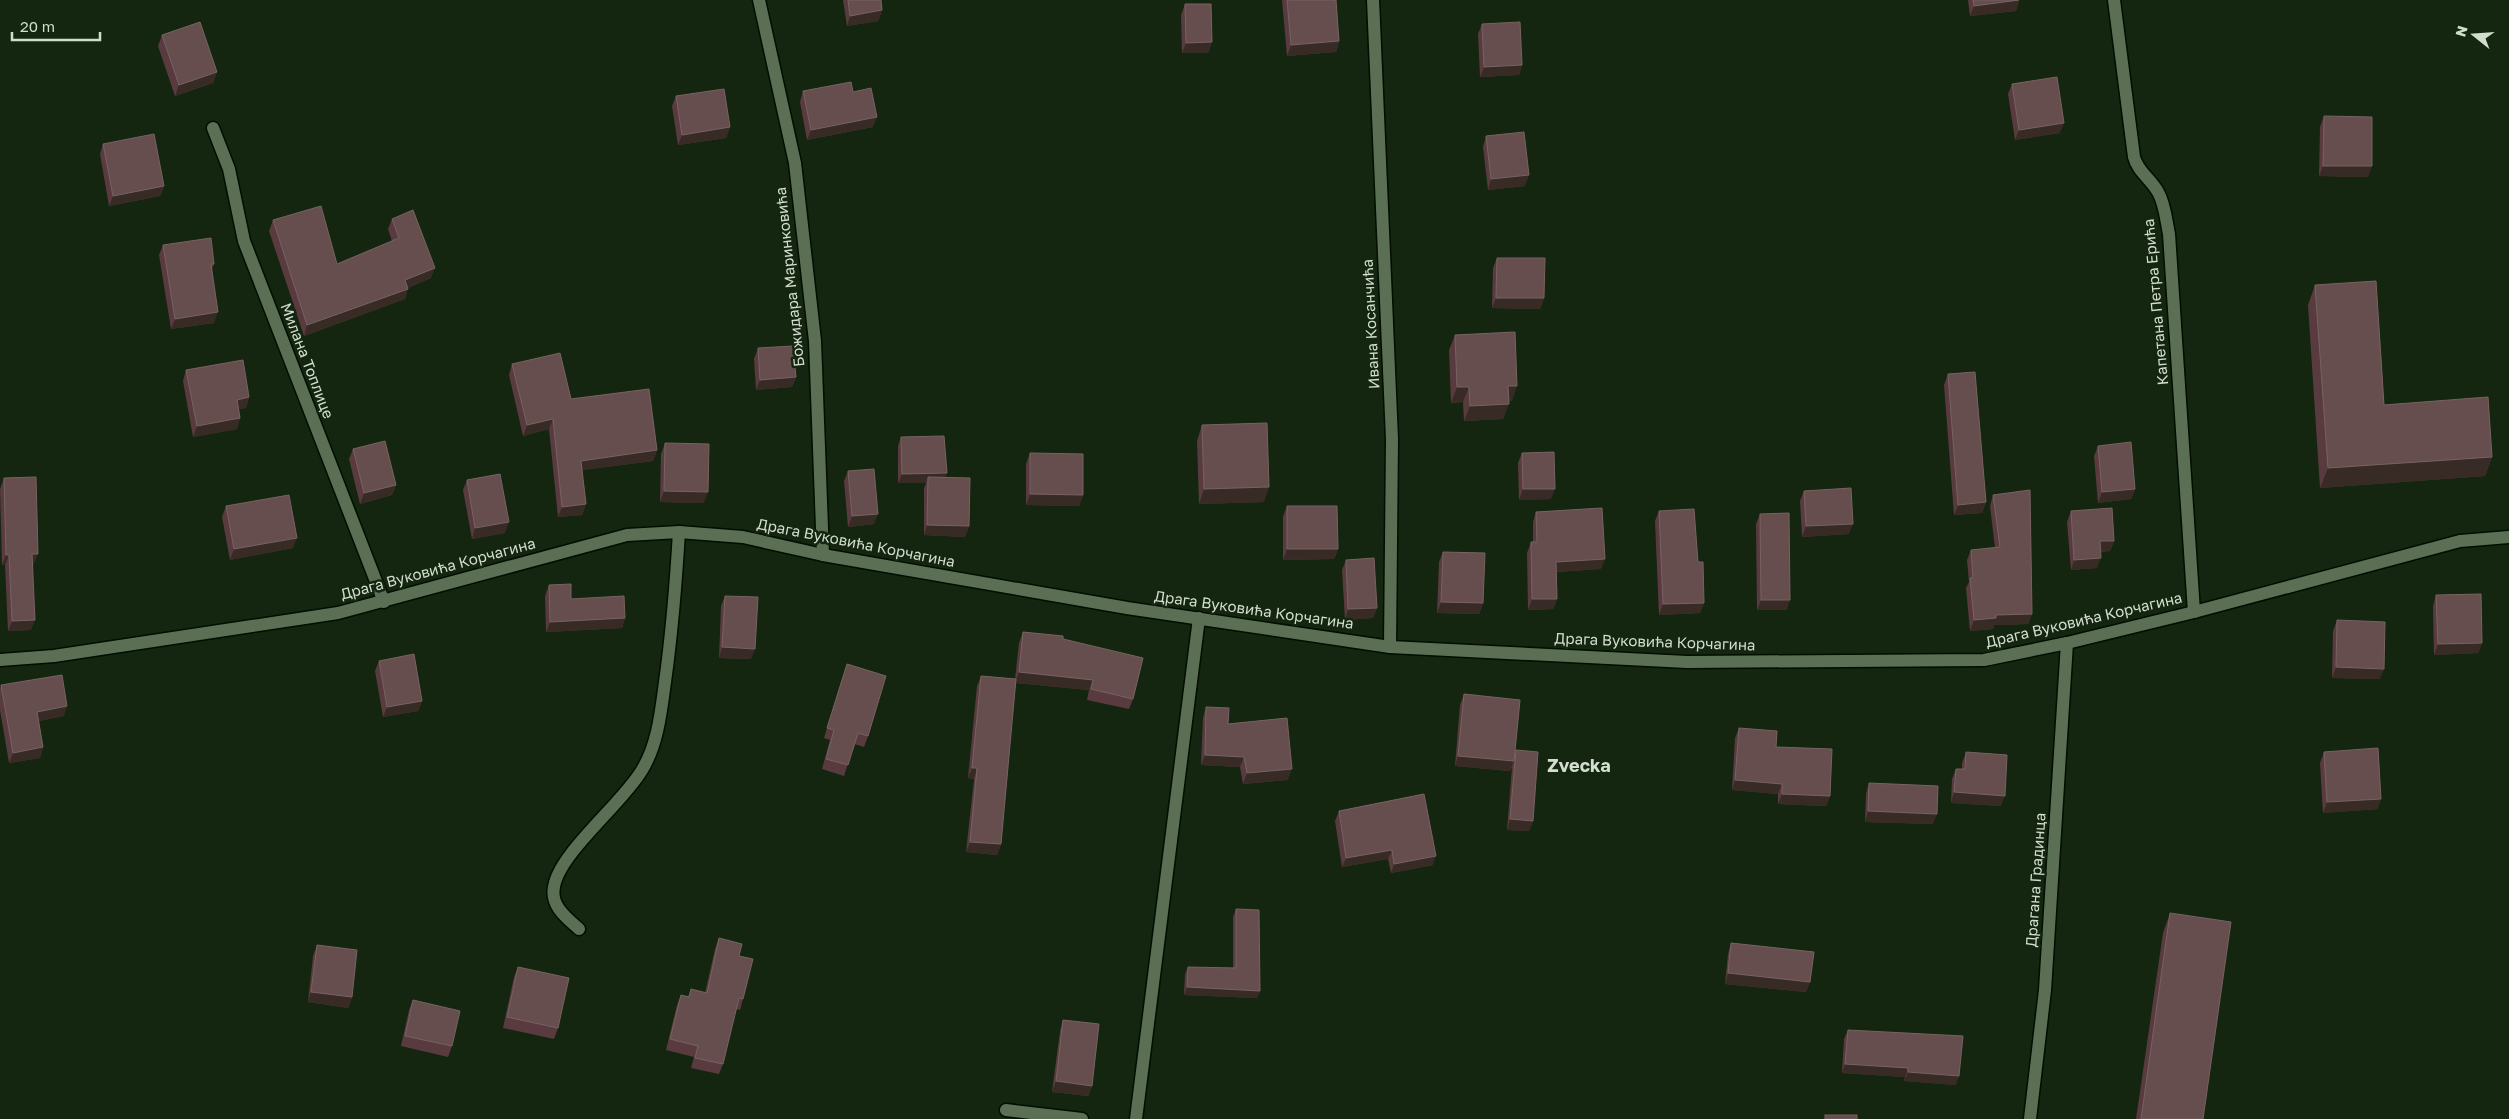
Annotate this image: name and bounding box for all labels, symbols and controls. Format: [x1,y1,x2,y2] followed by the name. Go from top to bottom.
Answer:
[12,10,100,42] scale bar
[2449,10,2499,60] north arrow
[20,17,55,35] text: 20 m
[2451,23,2471,39] text: N
[771,186,807,368] street label: Божидара Маринковића
[2139,218,2171,386] street label: Капетана Петра Ерића
[1358,259,1382,389] street label: Ивана Косанчића
[278,300,338,421] street label: Милана Топлице
[756,514,957,570] street label: Драга Вуковића Корчагина
[338,533,537,603] street label: Драга Вуковића Корчагина
[1153,586,1355,632] street label: Драга Вуковића Корчагина
[1984,588,2184,650] street label: Драга Вуковића Корчагина
[1554,628,1756,654] street label: Драга Вуковића Корчагина
[1547,754,1611,776] district label: Zvecka
[2021,812,2049,948] street label: Драгана Градинца

